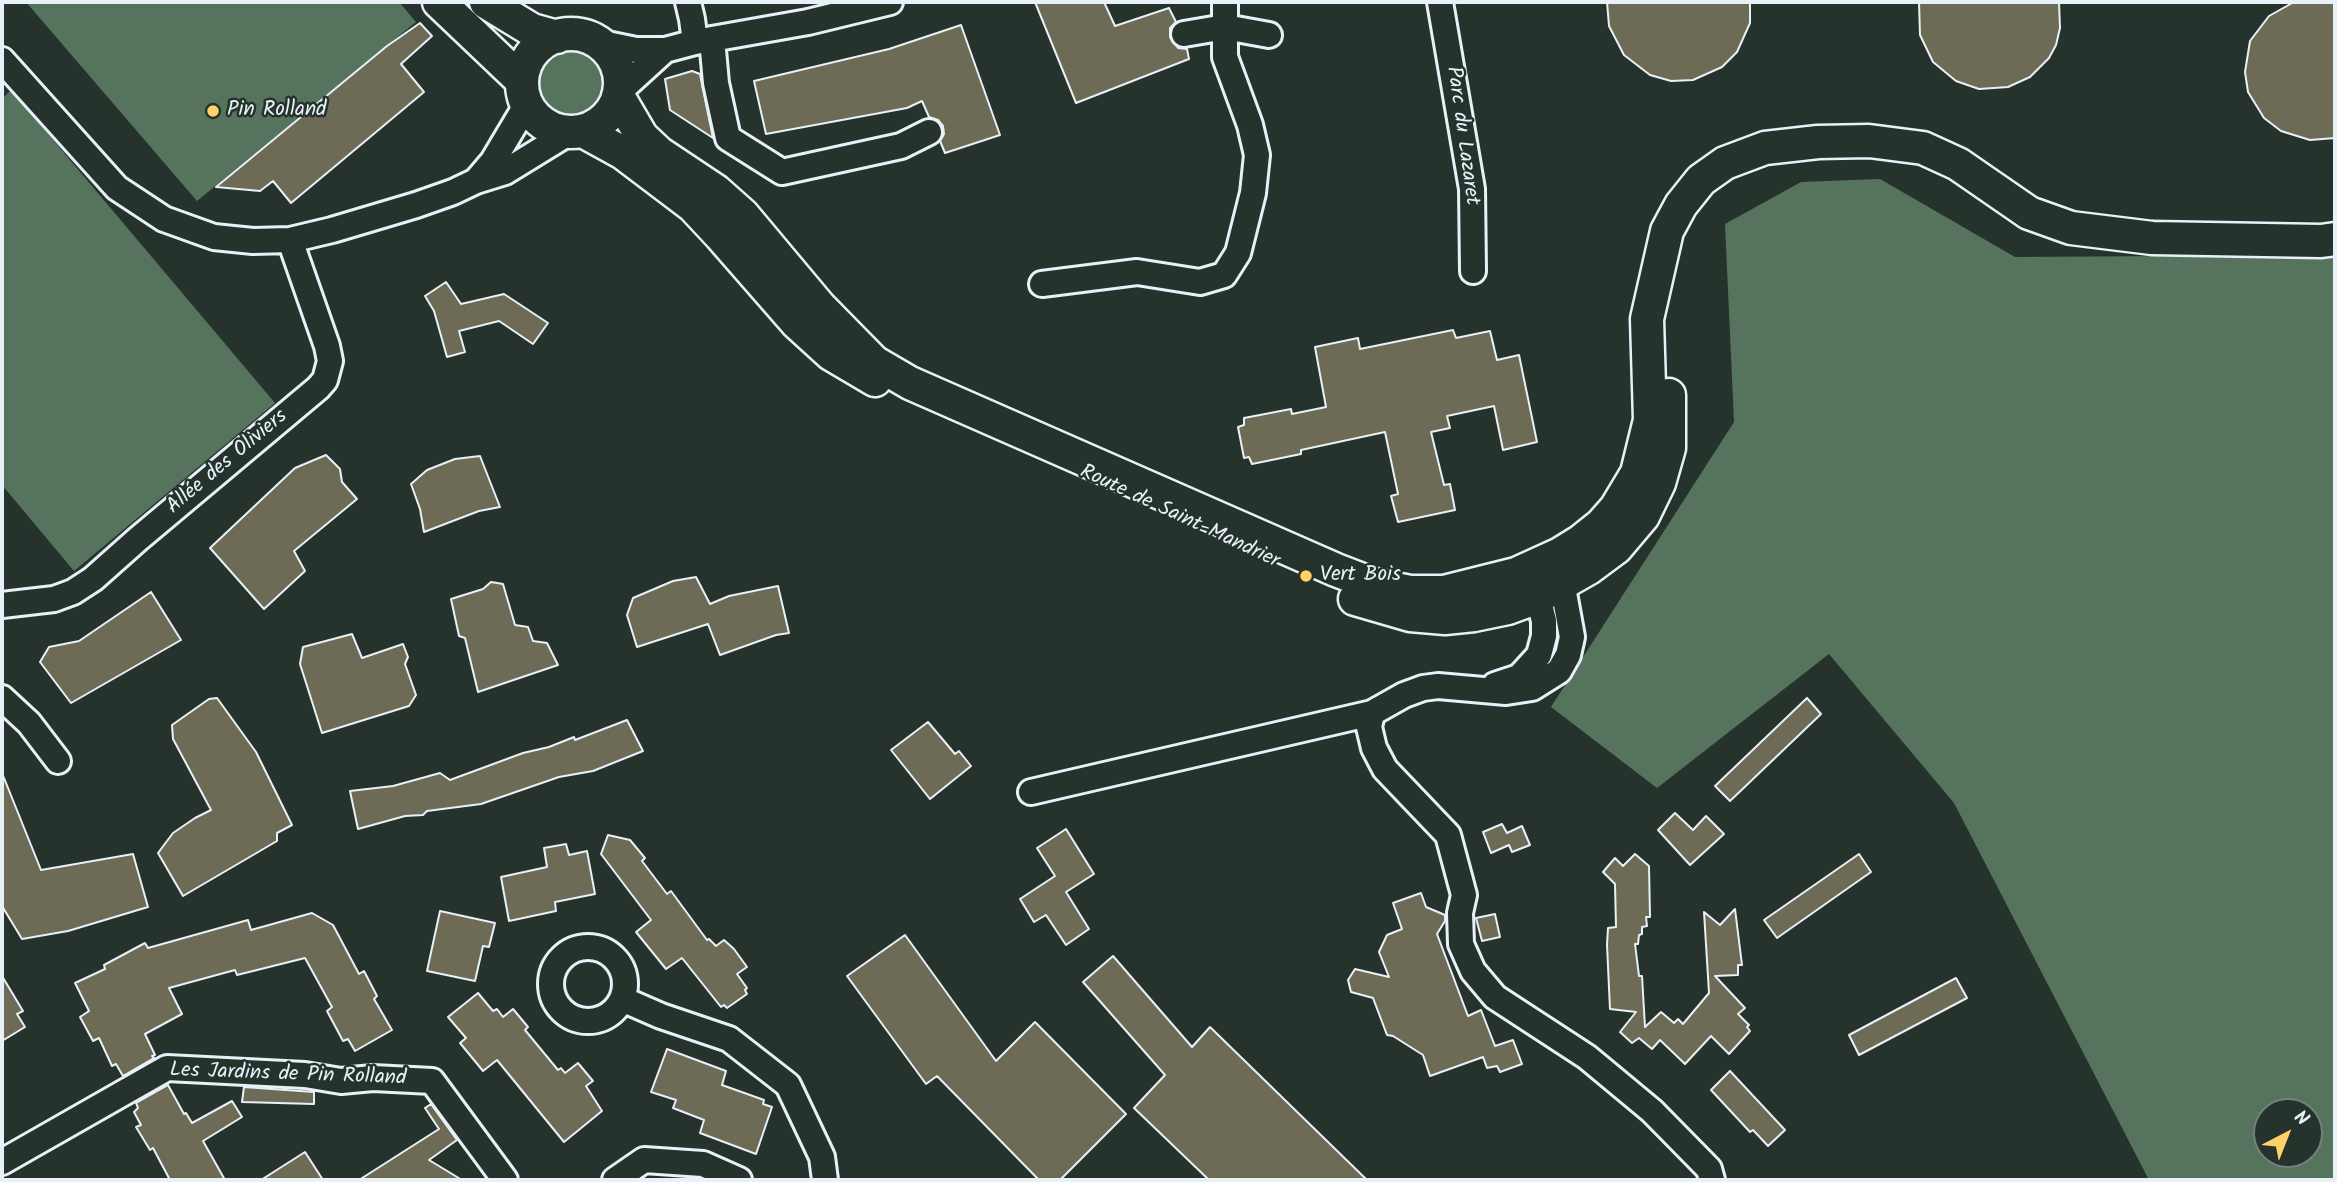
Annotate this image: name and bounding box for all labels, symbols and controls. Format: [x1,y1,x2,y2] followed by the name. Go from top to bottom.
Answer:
[1439,65,1483,207] street label: Parc du Lazaret
[227,98,327,124] place label: Pin Rolland
[205,103,221,119] marker: Pin Rolland
[163,405,293,521] street label: Allée des Oliviers
[1075,461,1283,575] street label: Route de Saint-Mandrier
[1320,563,1401,589] place label: Vert Bois
[1298,568,1314,584] marker: Vert Bois
[169,1059,407,1093] street label: Les Jardins de Pin Rolland
[2253,1098,2323,1168] north arrow
[2286,1104,2315,1134] text: N

